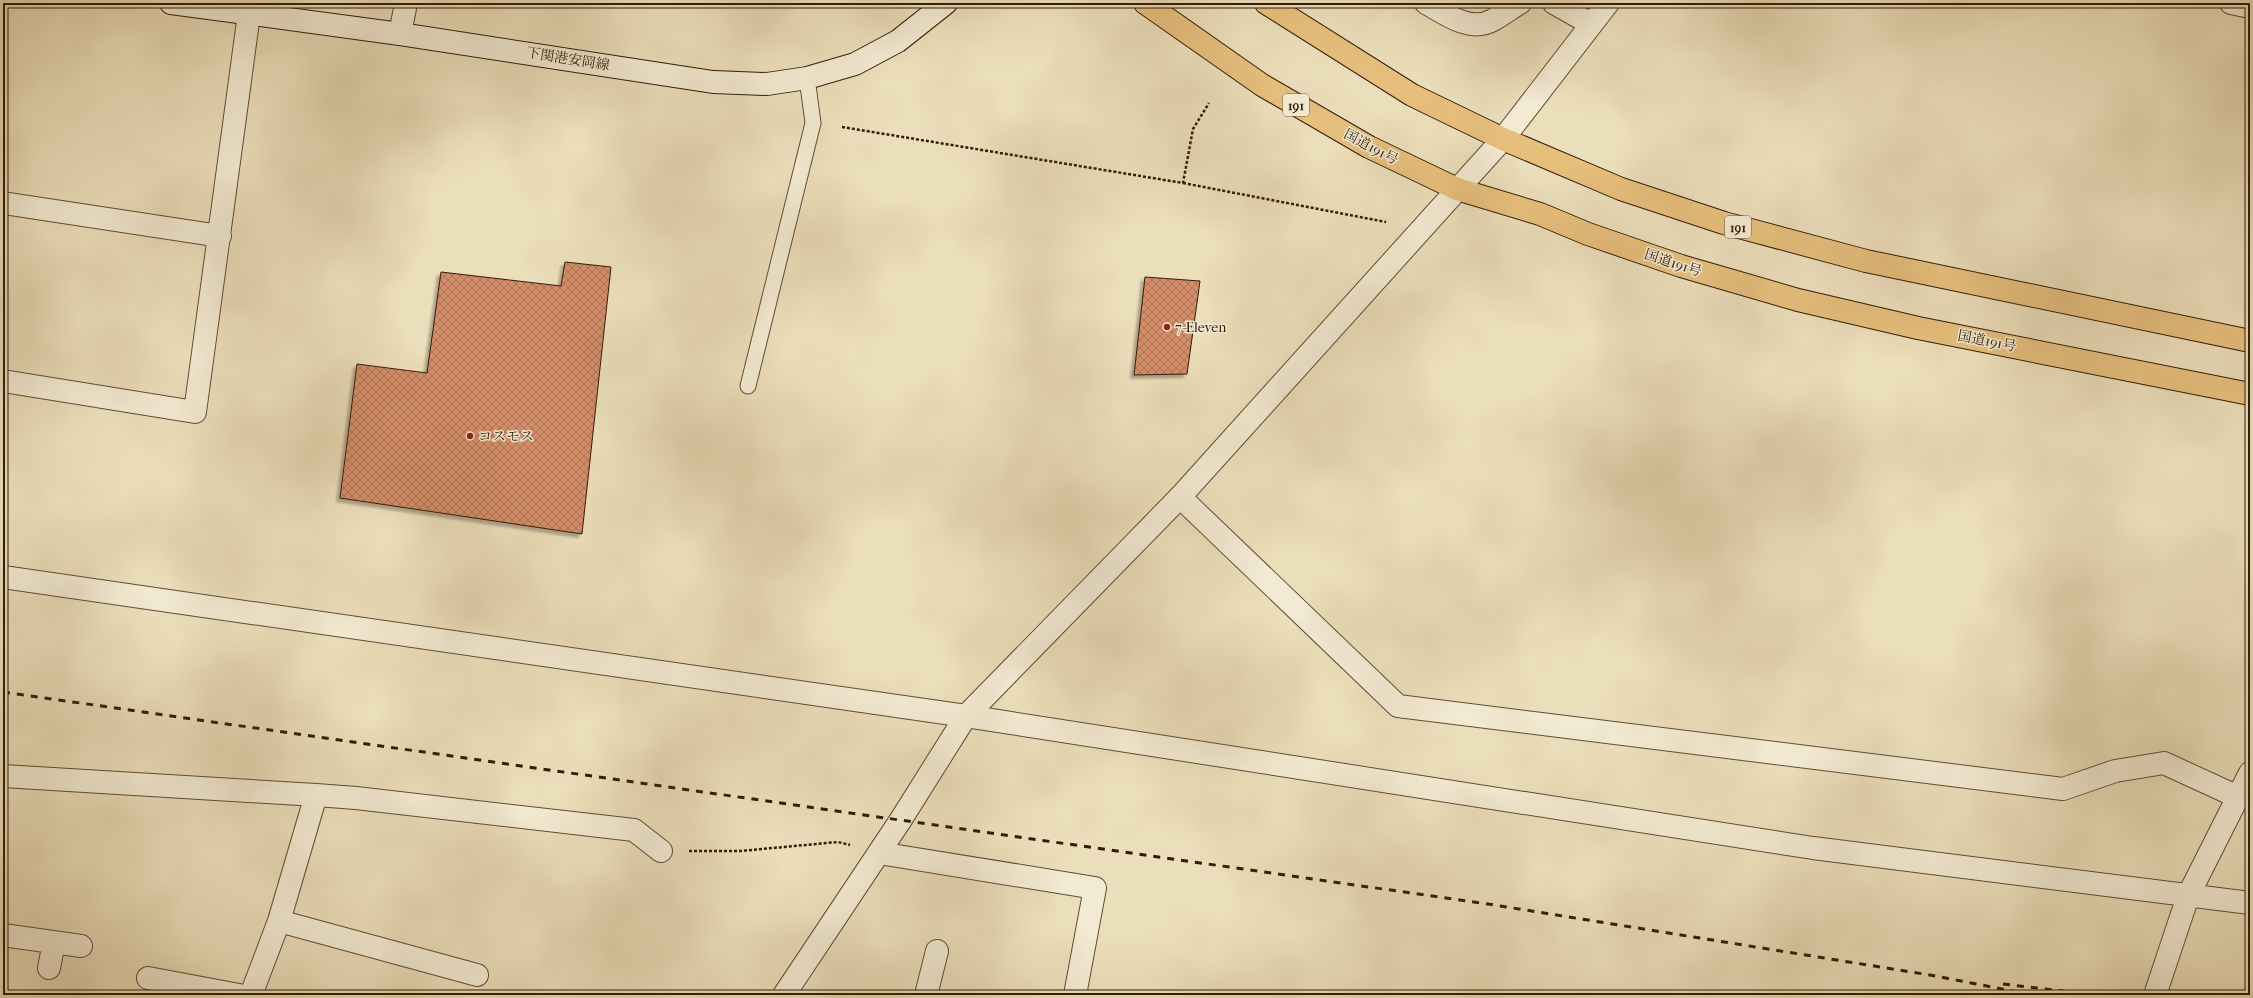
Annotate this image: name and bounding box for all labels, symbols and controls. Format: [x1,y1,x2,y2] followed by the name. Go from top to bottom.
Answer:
[525,44,611,74] street label: 下関港安岡線
[1283,94,1309,116] road number: 191
[1341,126,1401,168] street label: 国道191号
[1725,216,1751,238] road number: 191
[1642,246,1704,280] street label: 国道191号
[1175,319,1226,336] place label: 7-Eleven
[1162,322,1172,332] marker: 7-Eleven
[1956,327,2018,355] street label: 国道191号
[478,428,534,445] place label: コスモス
[465,431,475,441] marker: コスモス

